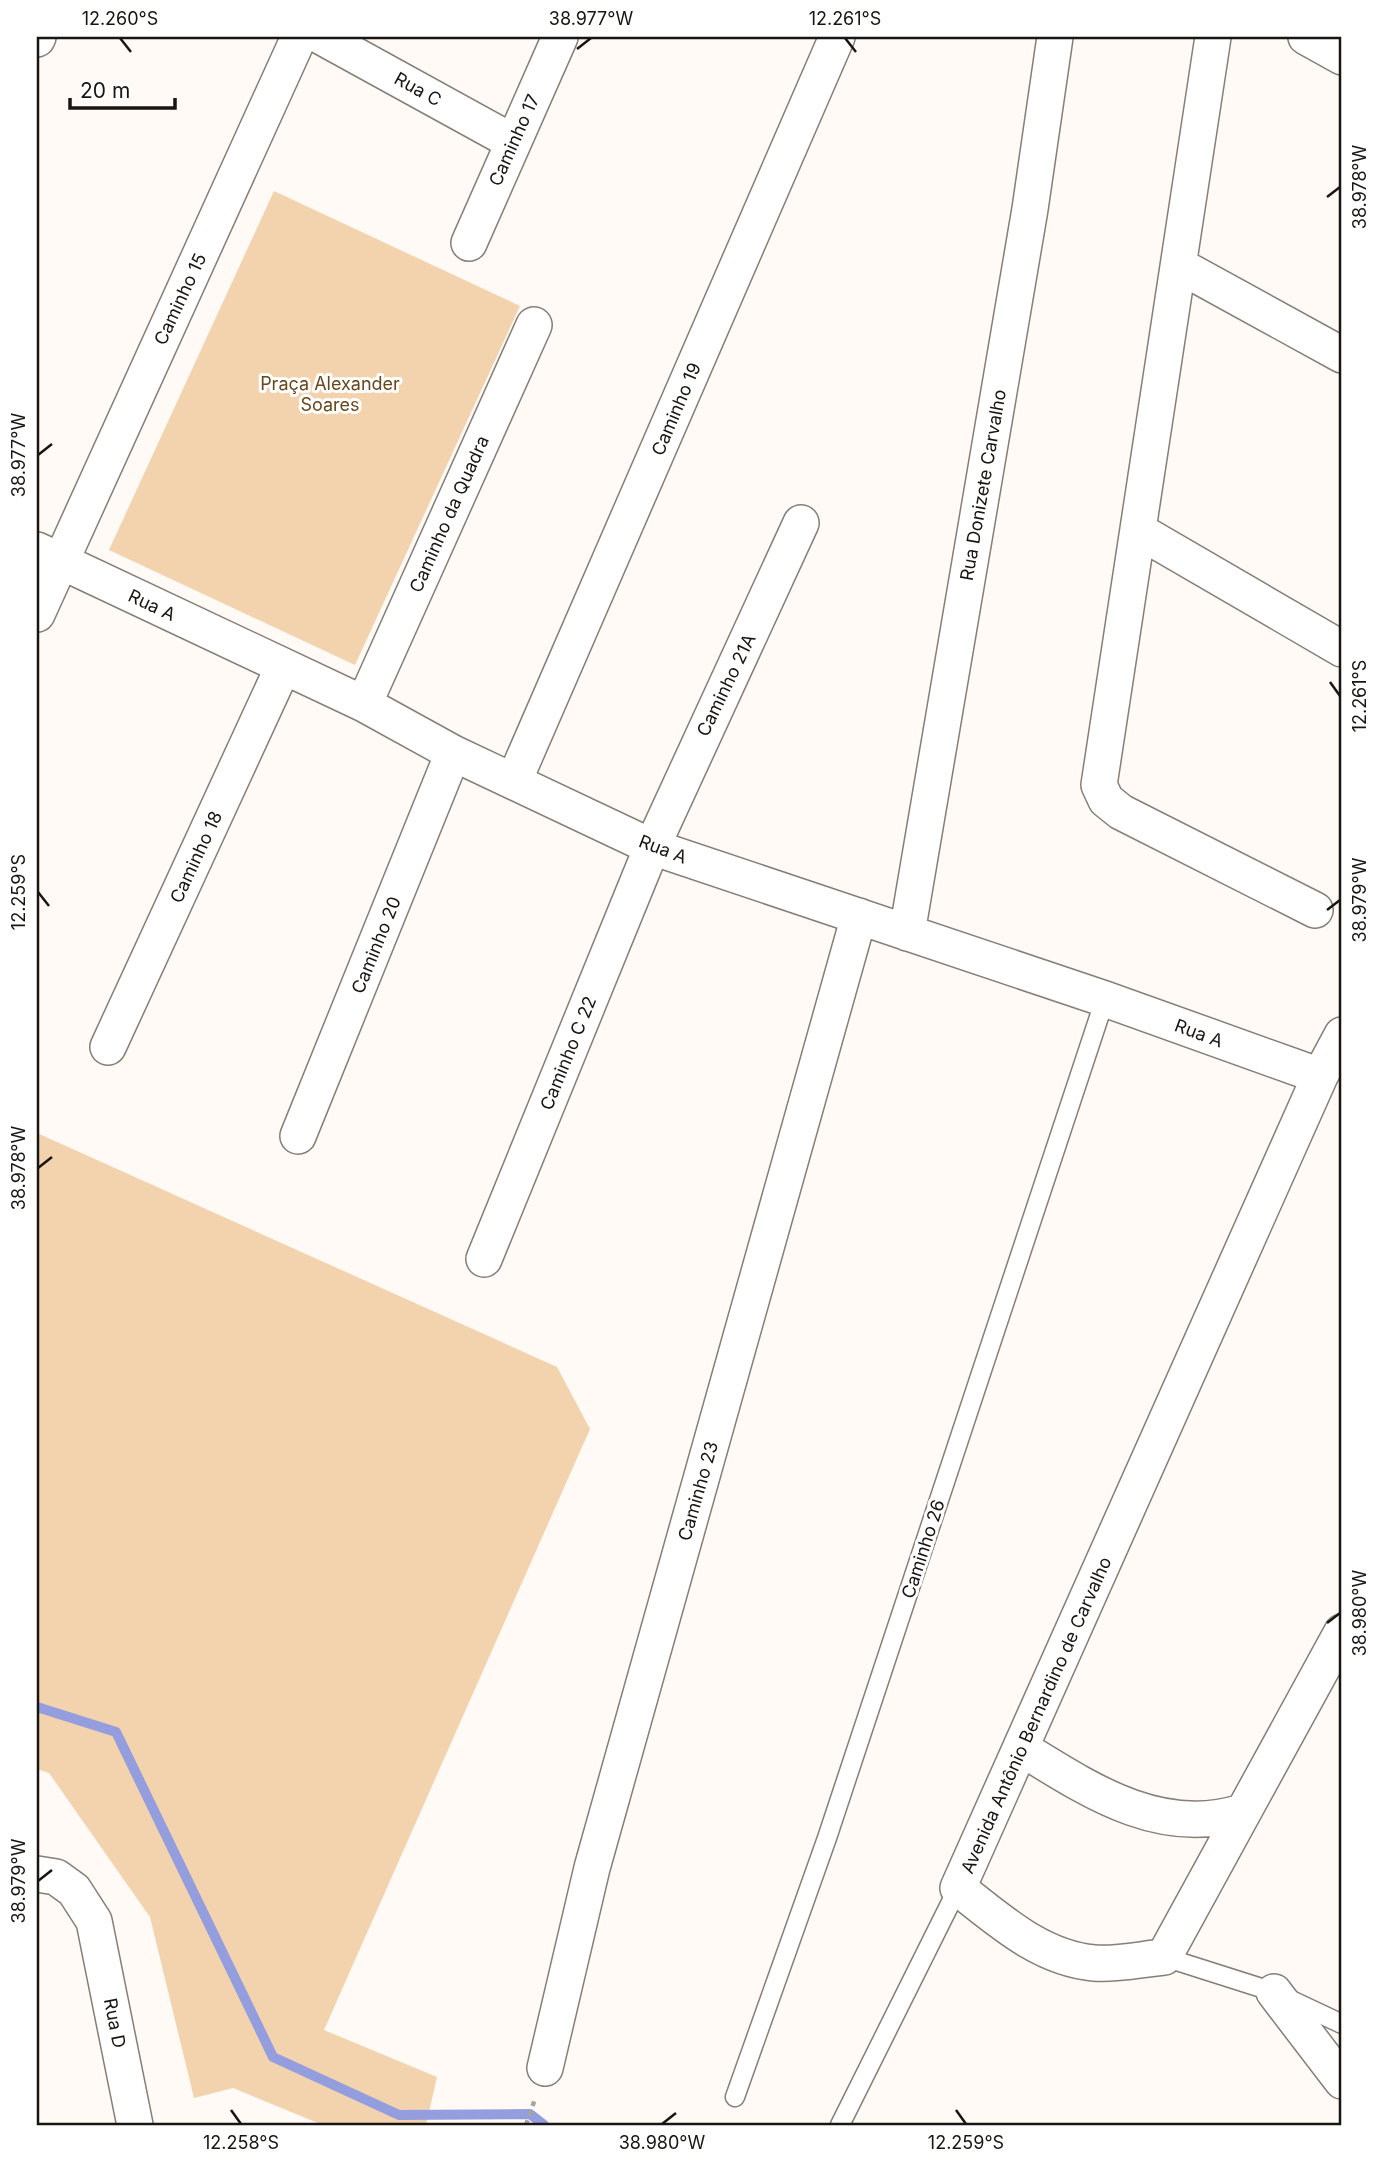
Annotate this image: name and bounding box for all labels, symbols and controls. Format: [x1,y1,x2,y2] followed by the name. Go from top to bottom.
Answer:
[82,8,158,29] text: 12.260°S
[549,8,633,29] text: 38.977°W
[809,8,881,29] text: 12.261°S
[70,66,175,110] scale bar
[391,68,445,110] street label: Rua C
[80,78,130,103] text: 20 m
[484,91,544,189] street label: Caminho 17
[1349,145,1370,229] text: 38.978°W
[150,250,210,348] street label: Caminho 15
[647,359,705,459] street label: Caminho 19
[260,373,400,415] park label: Praça Alexander Soares
[956,388,1010,582] street label: Rua Donizete Carvalho
[8,413,29,497] text: 38.977°W
[405,432,493,596] street label: Caminho da Quadra
[125,585,179,625] street label: Rua A
[692,630,760,740] street label: Caminho 21A
[1349,660,1370,732] text: 12.261°S
[166,808,226,906] street label: Caminho 18
[636,830,690,868] street label: Rua A
[8,854,29,930] text: 12.259°S
[1349,857,1370,942] text: 38.979°W
[347,893,405,997] street label: Caminho 20
[536,993,600,1113] street label: Caminho C 22
[1172,1015,1226,1051] street label: Rua A
[8,1126,29,1210] text: 38.978°W
[674,1439,722,1543] street label: Caminho 23
[897,1497,949,1601] street label: Caminho 26
[956,1553,1116,1877] street label: Avenida Antônio Bernardino de Carvalho
[1349,1569,1370,1656] text: 38.980°W
[8,1838,29,1923] text: 38.979°W
[100,1996,130,2050] street label: Rua D
[203,2132,279,2153] text: 12.258°S
[619,2132,706,2153] text: 38.980°W
[928,2132,1004,2153] text: 12.259°S

